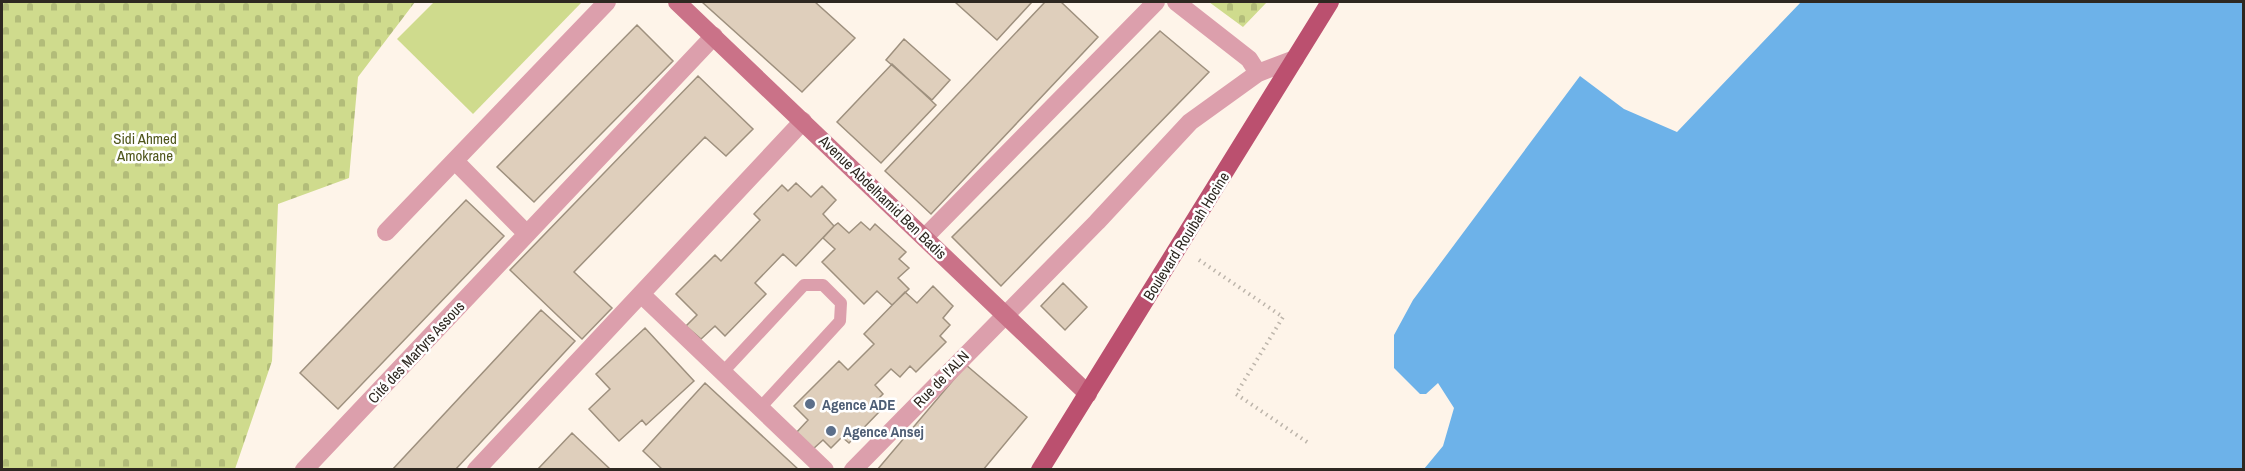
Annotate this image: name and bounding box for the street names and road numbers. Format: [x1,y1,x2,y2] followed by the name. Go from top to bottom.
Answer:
[814,130,951,264] street label: Avenue Abdelhamid Ben Badis
[1138,168,1234,304] street label: Boulevard Rouibah Hocine
[363,296,469,408] street label: Cité des Martyrs Assous
[908,346,974,412] street label: Rue de l'ALN

